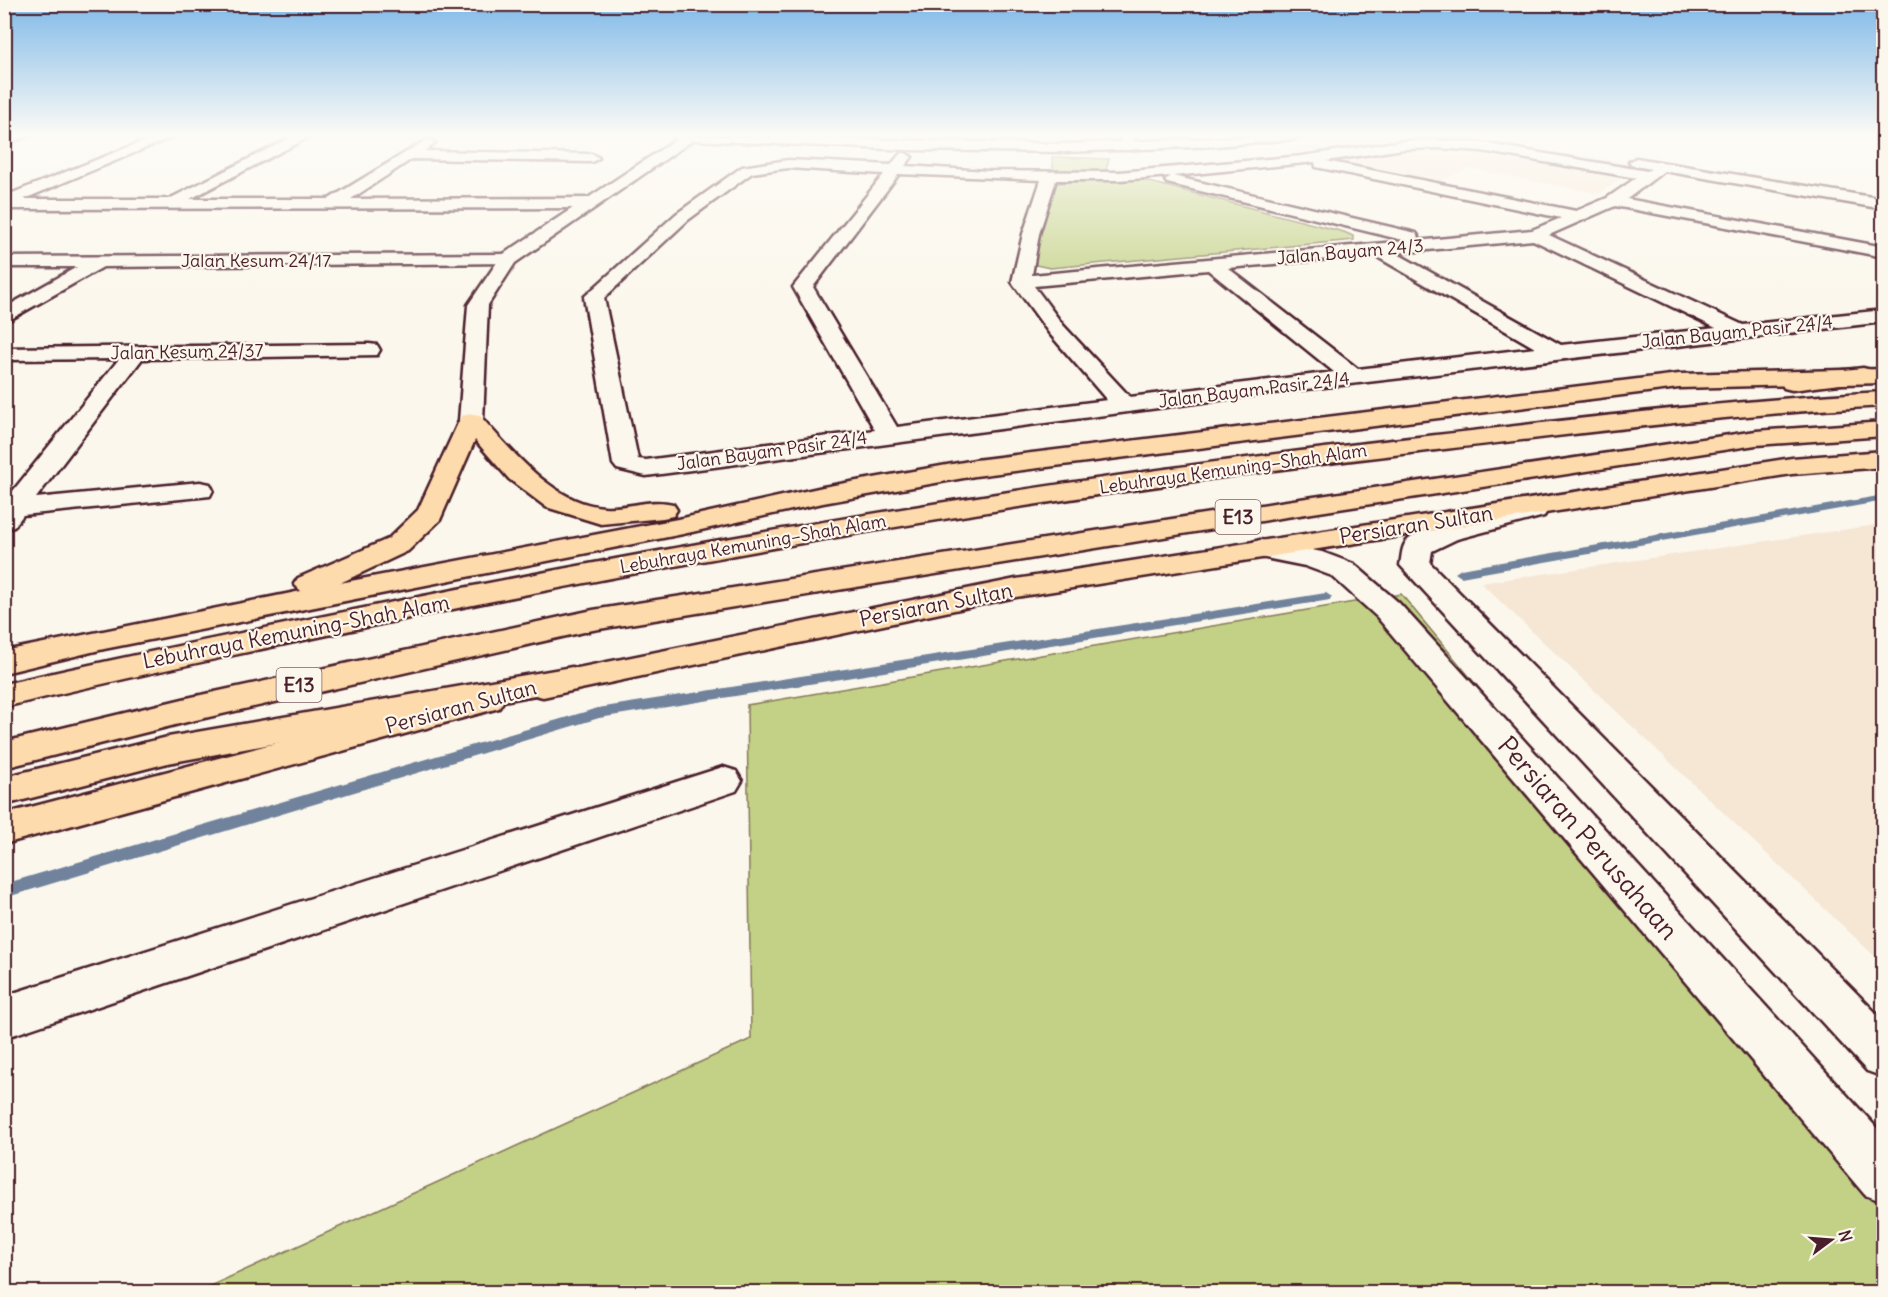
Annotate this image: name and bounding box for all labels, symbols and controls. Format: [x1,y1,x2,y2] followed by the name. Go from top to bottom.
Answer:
[1275,234,1425,269] street label: Jalan Bayam 24/3
[181,249,331,272] street label: Jalan Kesum 24/17
[1640,310,1834,353] street label: Jalan Bayam Pasir 24/4
[110,339,264,364] street label: Jalan Kesum 24/37
[1157,366,1351,413] street label: Jalan Bayam Pasir 24/4
[675,426,869,475] street label: Jalan Bayam Pasir 24/4
[1098,438,1368,499] street label: Lebuhraya Kemuning–Shah Alam
[1337,499,1495,550] street label: Persiaran Sultan
[1216,500,1260,534] road number: E13
[618,509,888,578] street label: Lebuhraya Kemuning–Shah Alam
[857,576,1015,633] street label: Persiaran Sultan
[140,588,452,675] street label: Lebuhraya Kemuning-Shah Alam
[276,668,322,702] road number: E13
[382,673,539,740] street label: Persiaran Sultan
[1491,729,1686,946] street label: Persiaran Perusahaan
[1801,1210,1861,1270] north arrow
[1834,1228,1857,1244] text: N

